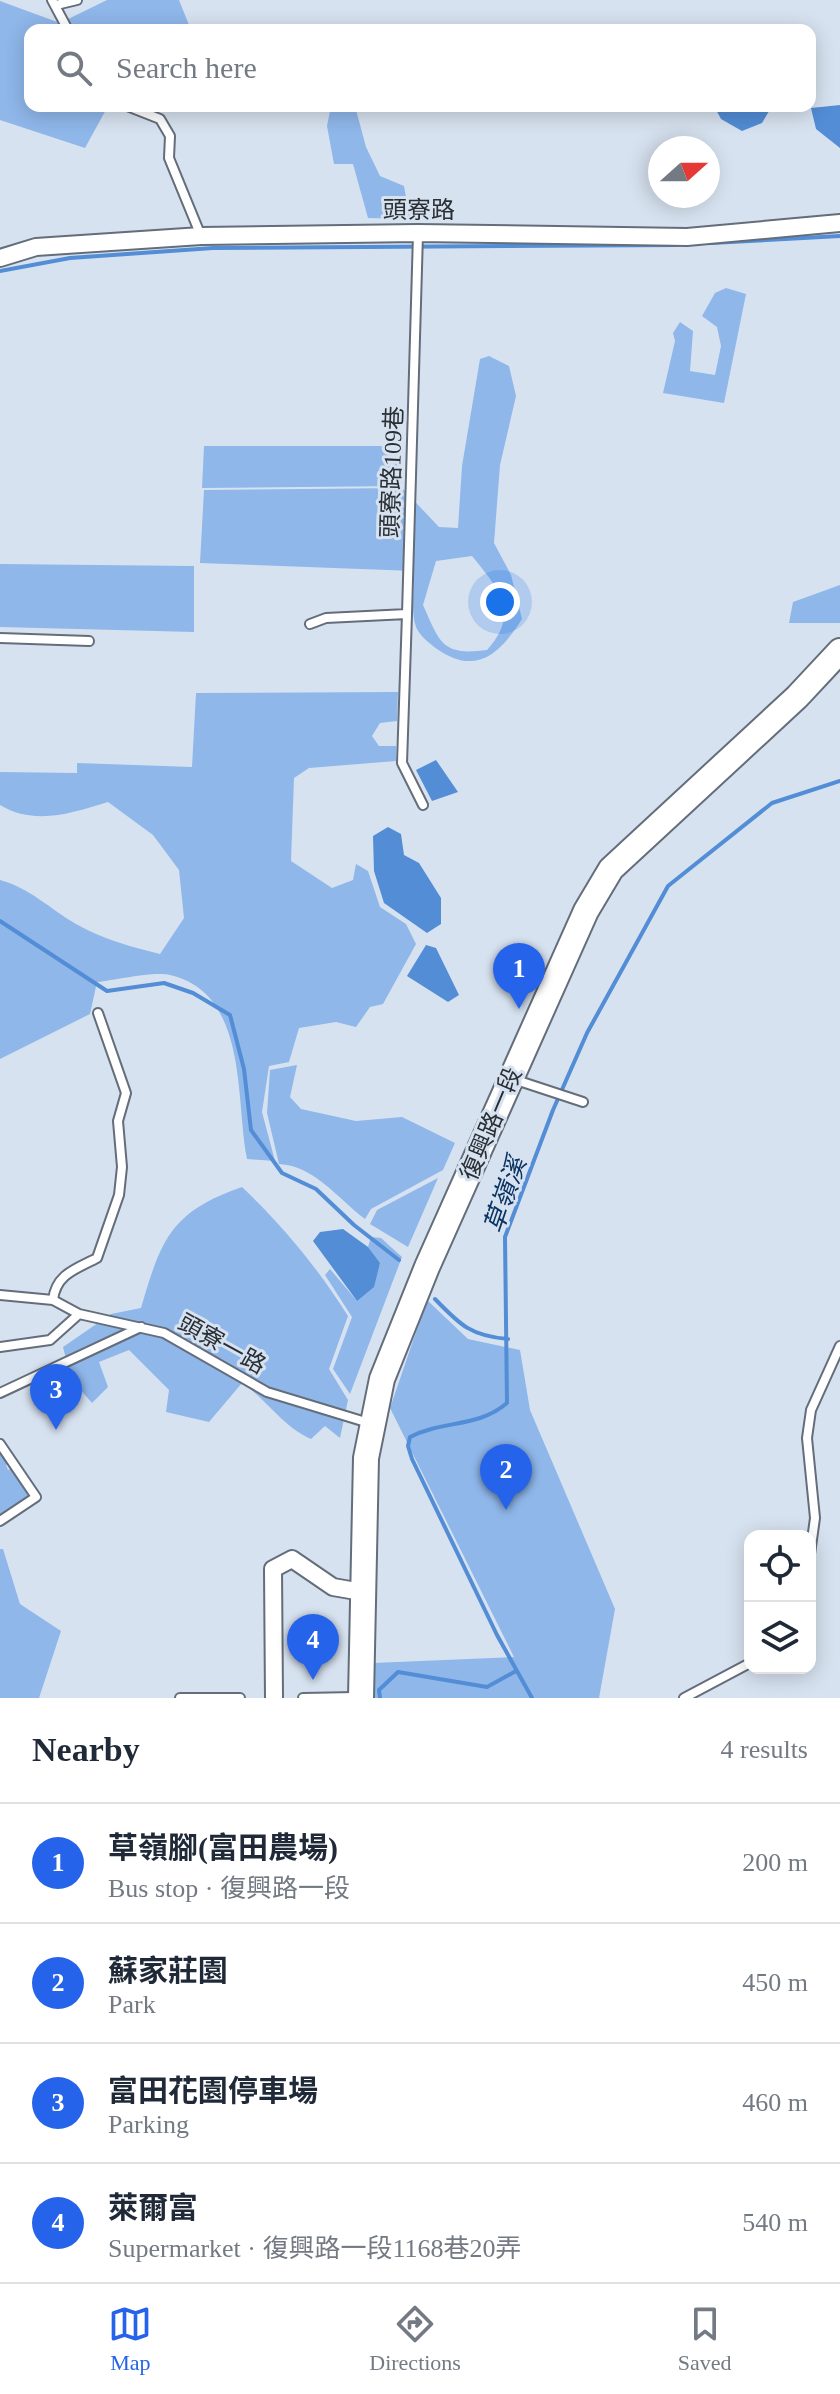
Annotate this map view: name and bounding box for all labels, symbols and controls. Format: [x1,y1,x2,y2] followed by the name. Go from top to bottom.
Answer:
[24,24,816,112] search box
[52,46,96,90] icon: search
[116,51,257,84] text: Search here
[648,136,720,208] north arrow
[383,197,455,223] street label: 頭寮路
[377,406,407,538] street label: 頭寮路109巷
[480,582,520,622] your location
[493,943,545,1009] pin: 1
[456,1064,526,1184] street label: 復興路一段
[479,1150,533,1237] water label: 草嶺溪
[174,1309,270,1379] street label: 頭寮一路
[30,1364,82,1430] pin: 3
[480,1444,532,1510] pin: 2
[744,1530,816,1674] map controls
[744,1530,816,1602] button: locate
[744,1602,816,1674] button: layers
[287,1614,339,1680] pin: 4
[32,1731,140,1768] text: Nearby
[721,1735,808,1764] text: 4 results
[108,1831,338,1864] text: 草嶺腳(富田農場)
[52,1848,65,1877] text: 1
[742,1848,808,1877] text: 200 m
[108,1874,350,1903] text: Bus stop · 復興路一段
[108,1954,228,1987] text: 蘇家莊園
[52,1968,65,1997] text: 2
[742,1968,808,1997] text: 450 m
[108,1990,156,2019] text: Park
[108,2074,318,2107] text: 富田花園停車場
[52,2088,65,2117] text: 3
[742,2088,808,2117] text: 460 m
[108,2110,189,2139] text: Parking
[108,2191,198,2224] text: 萊爾富
[52,2208,65,2237] text: 4
[742,2208,808,2237] text: 540 m
[108,2234,522,2263] text: Supermarket · 復興路一段1168巷20弄
[108,2302,152,2376] tab: Map
[369,2302,461,2376] tab: Directions
[678,2302,732,2376] tab: Saved

